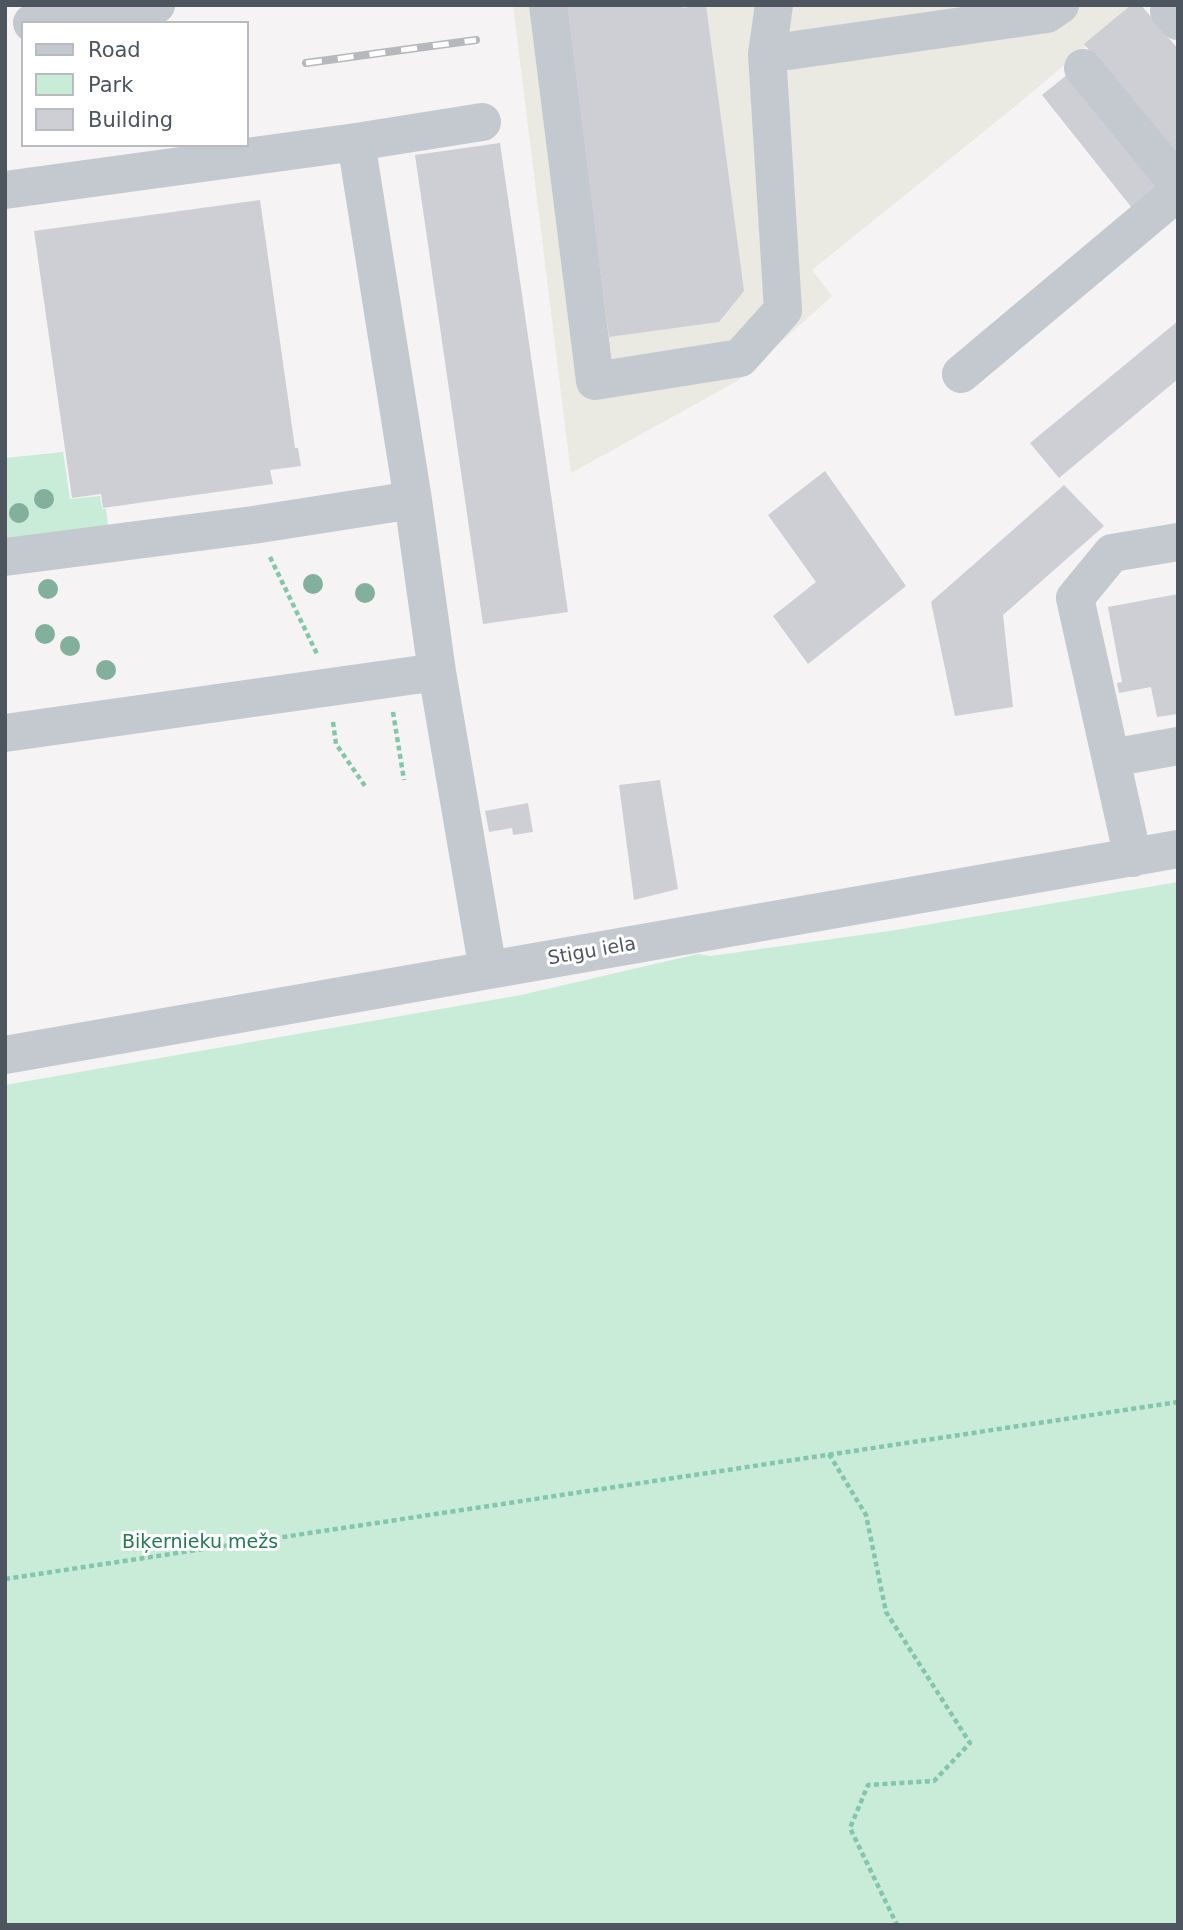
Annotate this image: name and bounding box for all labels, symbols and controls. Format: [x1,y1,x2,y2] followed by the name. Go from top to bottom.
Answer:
[21,21,248,147] legend
[88,38,141,62] text: Road
[88,73,133,97] text: Park
[88,108,173,132] text: Building
[546,933,638,971] street label: Stigu iela
[122,1532,278,1554] park label: Biķernieku mežs

